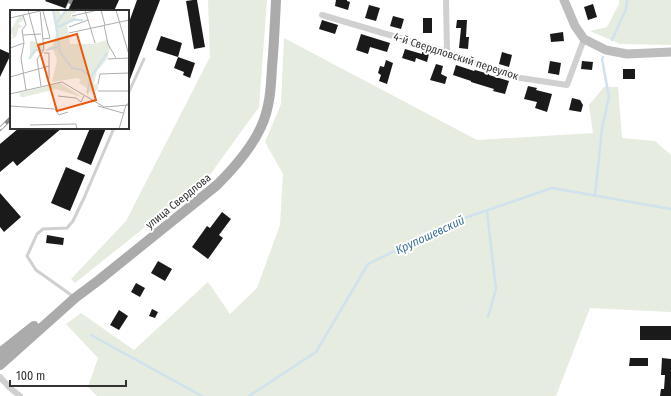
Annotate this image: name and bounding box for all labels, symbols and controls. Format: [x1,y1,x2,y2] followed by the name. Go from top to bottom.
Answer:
[10,10,129,129] inset map
[392,30,521,83] street label: 4-й Свердловский переулок
[143,171,214,232] street label: улица Свердлова
[393,213,467,257] water label: Крупошевский
[10,362,126,388] scale bar
[16,369,45,383] text: 100 m

